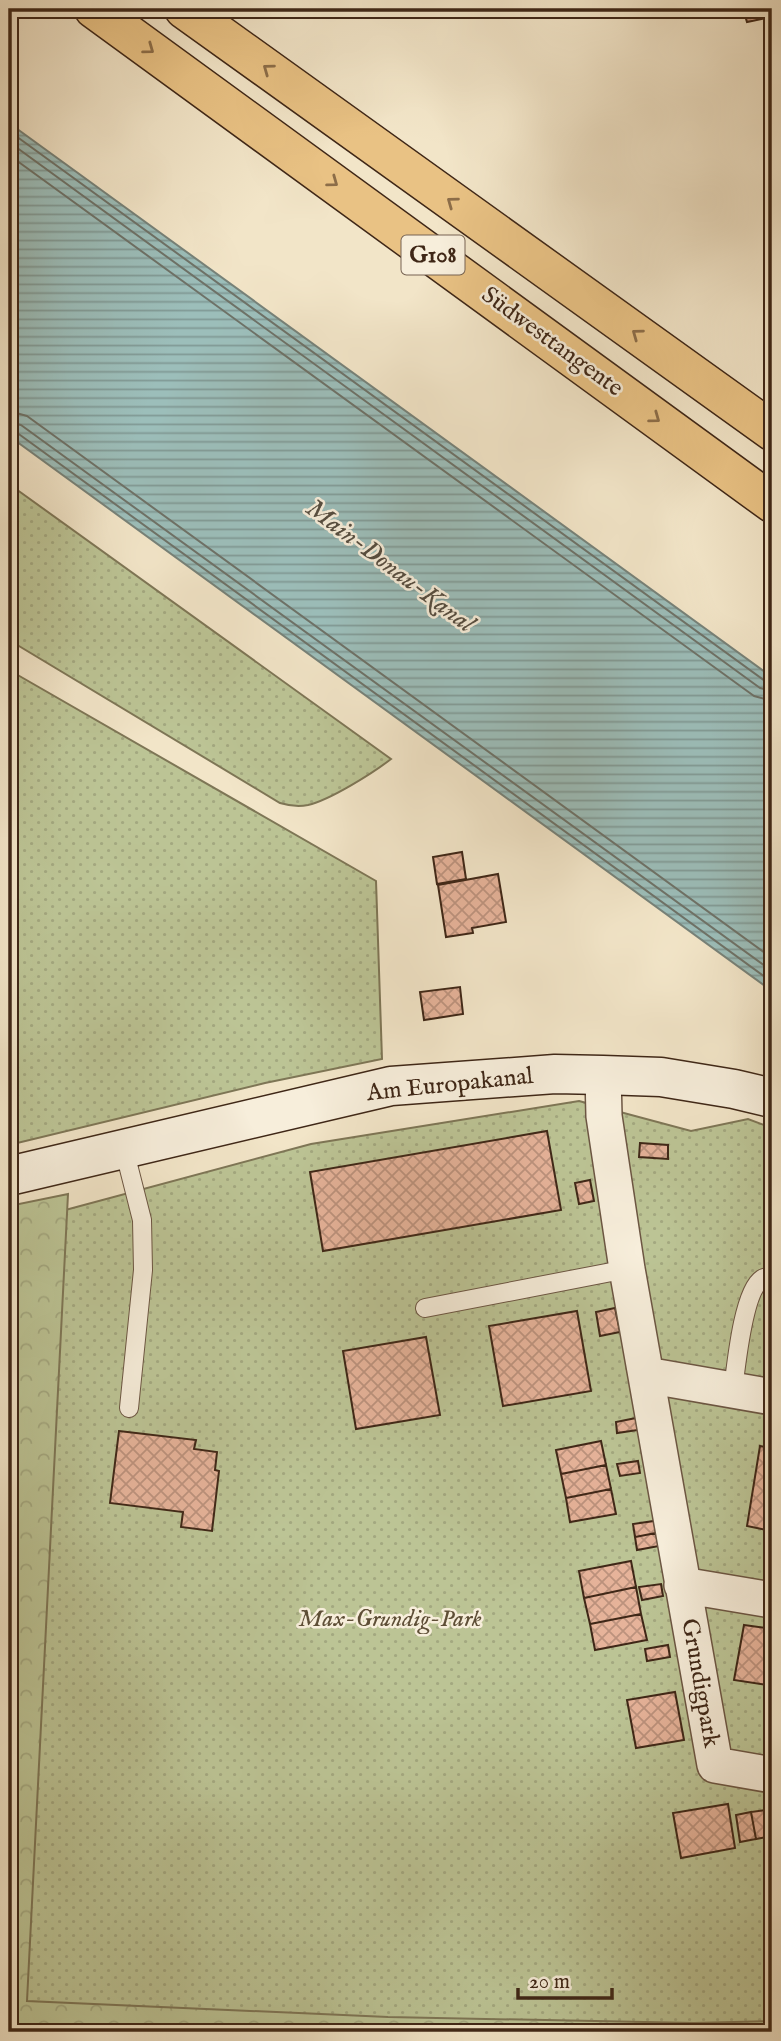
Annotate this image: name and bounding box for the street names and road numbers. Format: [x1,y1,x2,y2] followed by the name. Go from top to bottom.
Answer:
[402,236,464,274] road number: G108
[475,280,629,404] street label: Südwesttangente
[364,1061,535,1109] street label: Am Europakanal
[673,1616,727,1750] street label: Grundigpark

